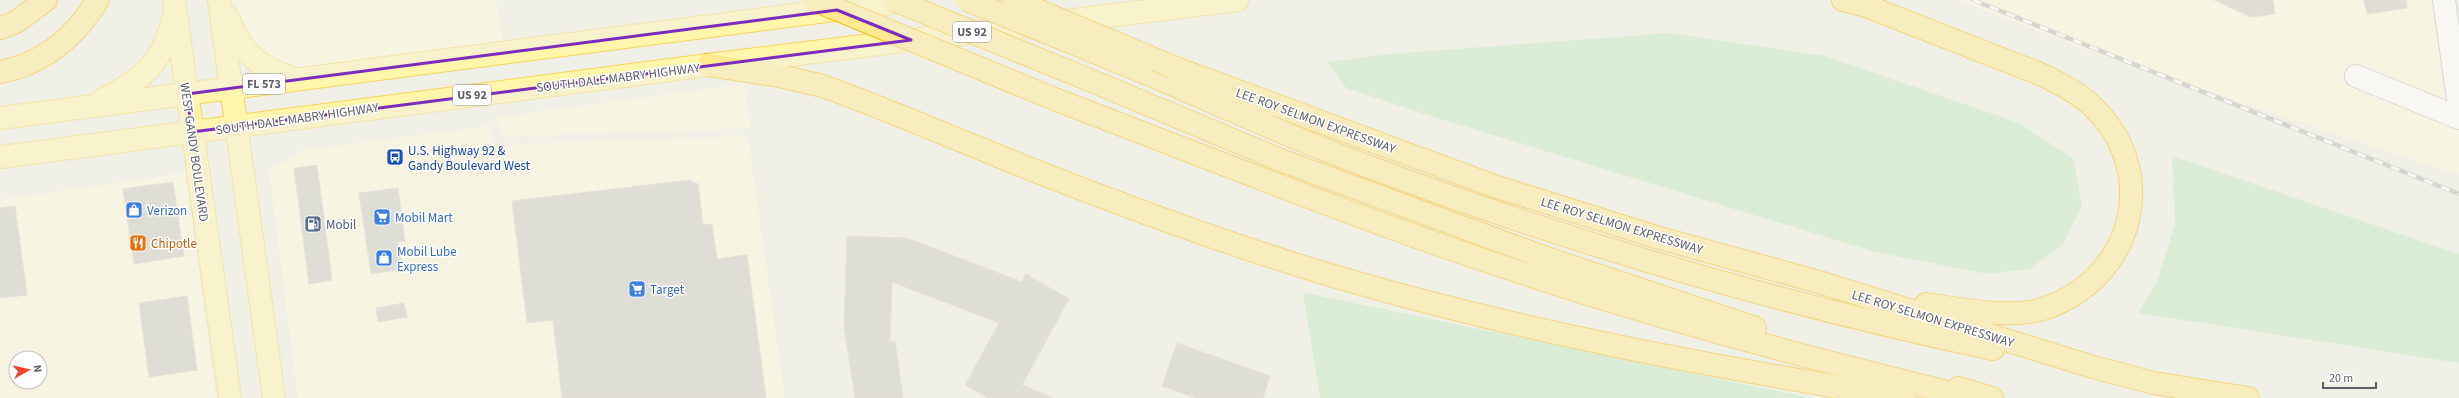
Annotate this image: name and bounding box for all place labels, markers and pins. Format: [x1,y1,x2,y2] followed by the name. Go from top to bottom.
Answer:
[408,142,531,175] place label: U.S. Highway 92 & Gandy Boulevard West
[385,147,405,167] bus stop icon: U.S. Highway 92 & Gandy Boulevard West
[124,200,144,220] shop icon: Verizon
[147,202,187,220] place label: Verizon
[372,207,392,227] supermarket icon: Mobil Mart
[395,209,453,227] place label: Mobil Mart
[303,214,323,234] fuel station icon: Mobil
[326,216,356,234] place label: Mobil
[128,233,148,253] restaurant icon: Chipotle
[151,235,197,253] place label: Chipotle
[397,243,457,276] place label: Mobil Lube Express
[374,248,394,268] shop icon: Mobil Lube Express
[627,279,647,299] supermarket icon: Target
[650,281,685,299] place label: Target

